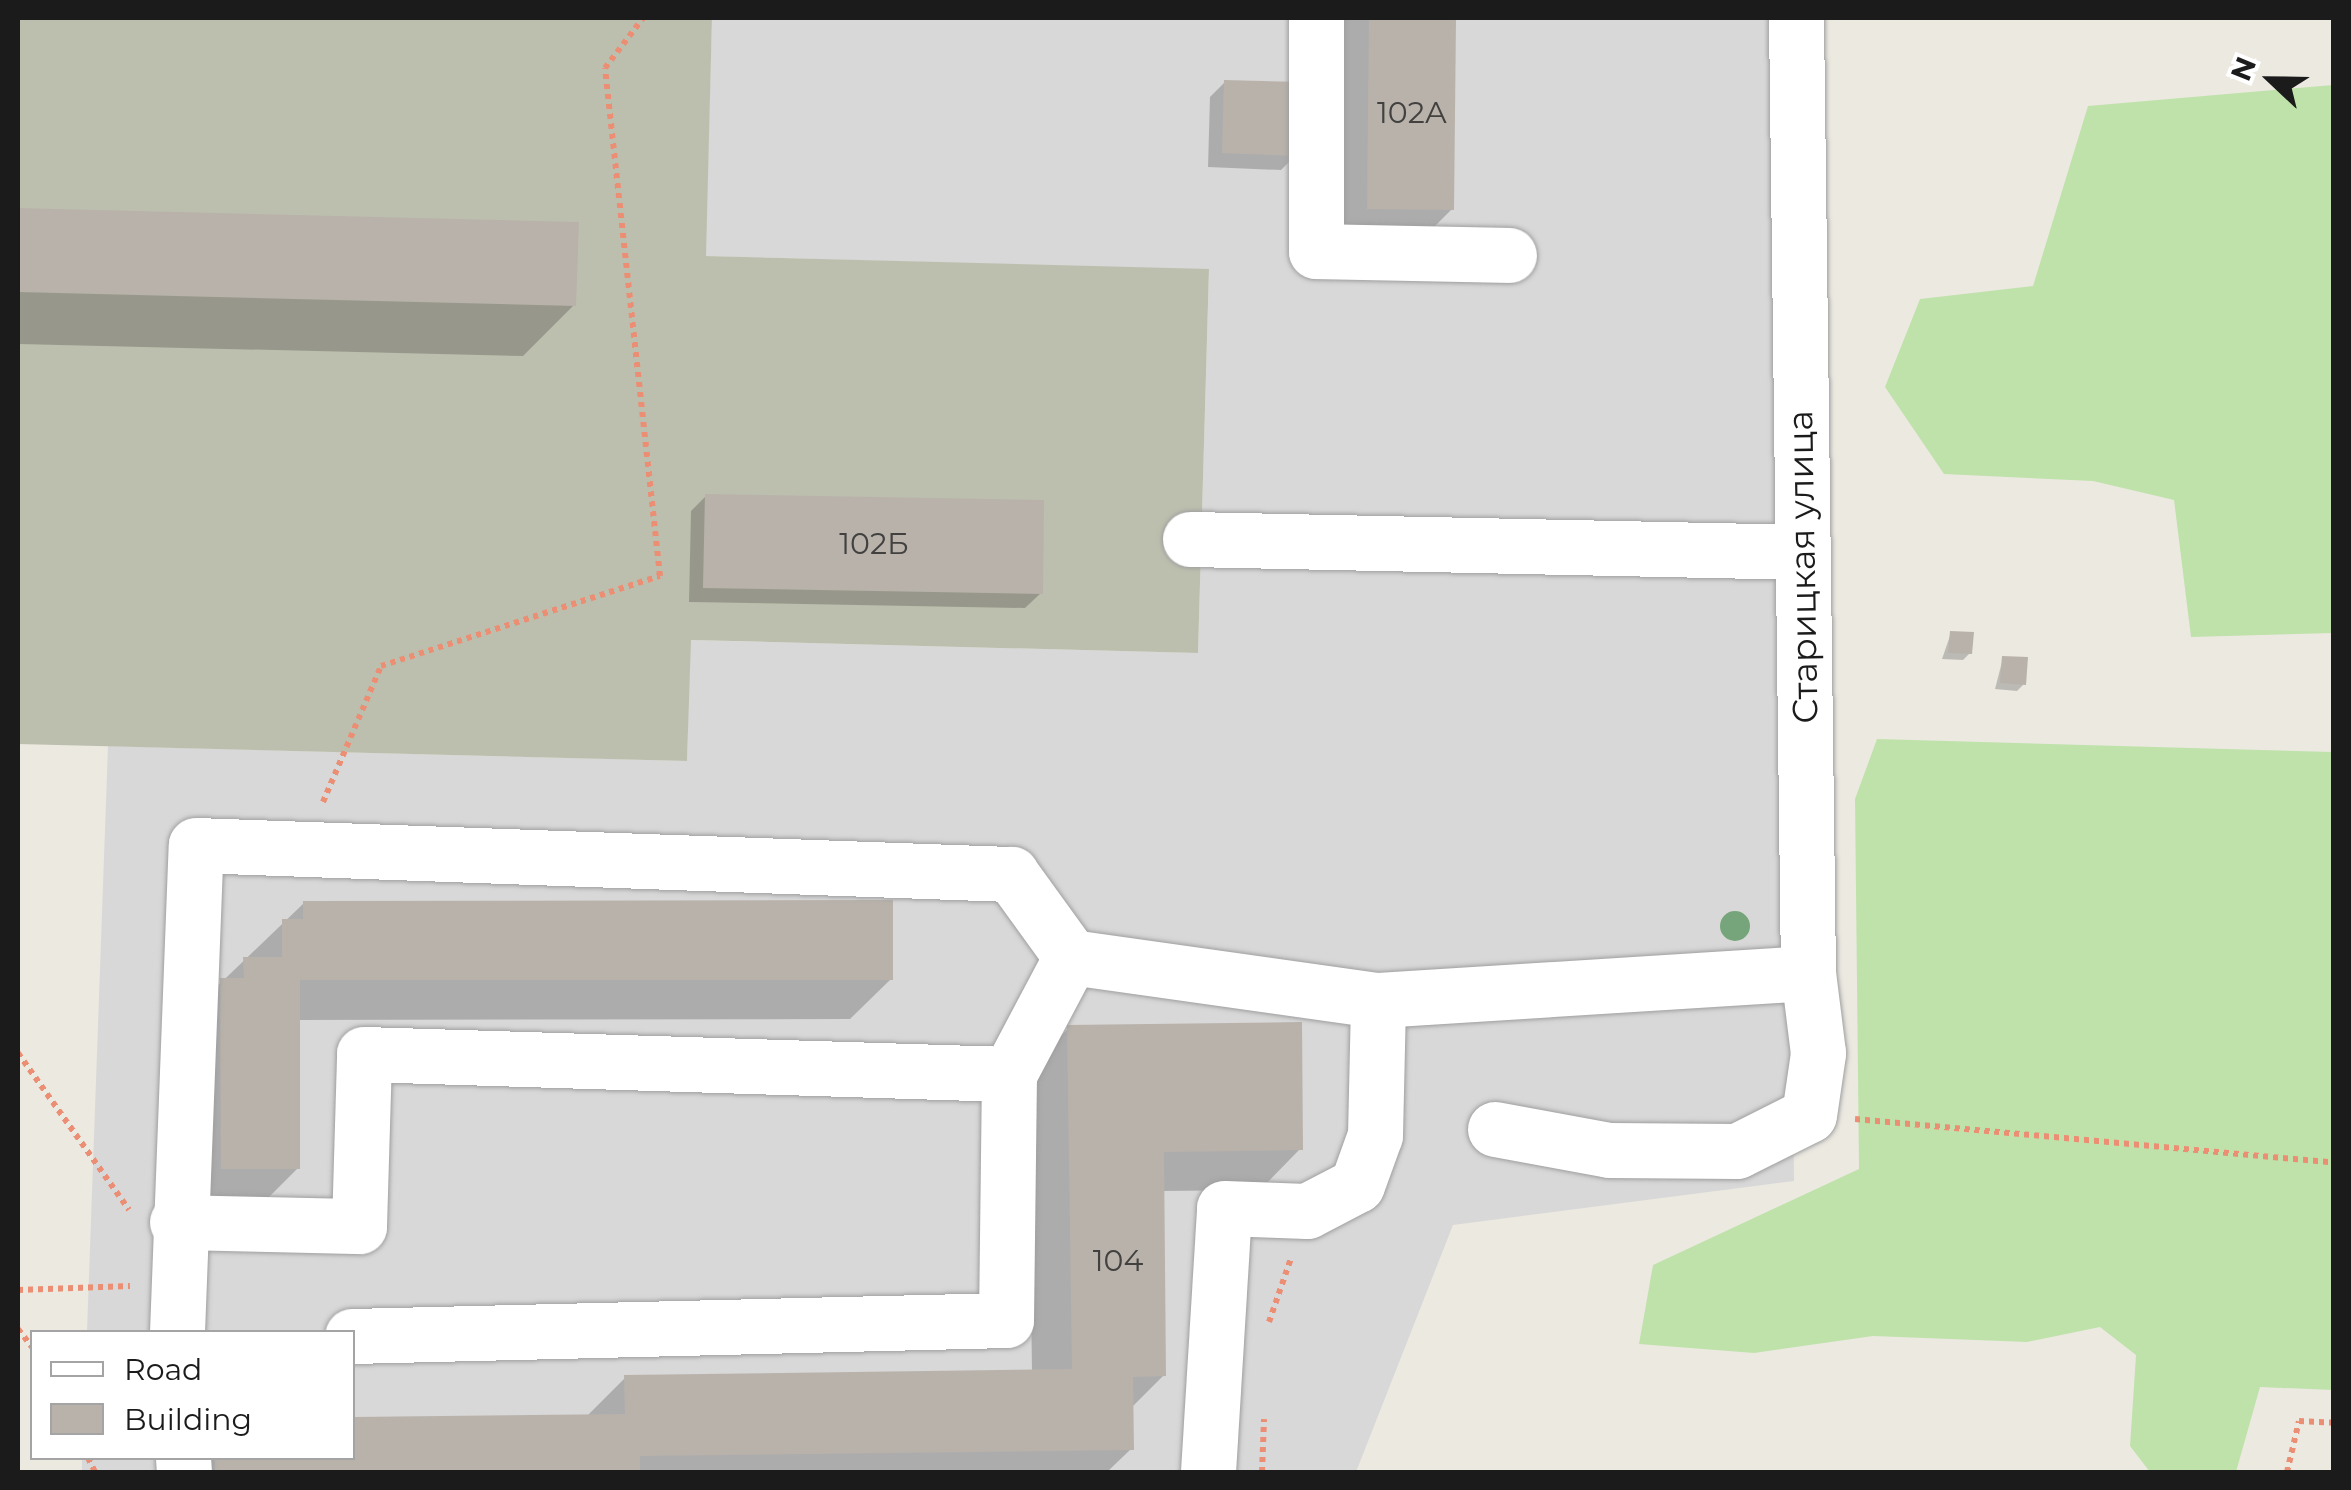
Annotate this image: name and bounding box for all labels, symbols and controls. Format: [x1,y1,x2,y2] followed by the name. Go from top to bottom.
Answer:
[2221,30,2321,130] north arrow
[2223,52,2263,86] text: N
[1377,95,1447,131] house number: 102А
[1779,410,1827,724] street label: Старицкая улица
[839,526,909,562] house number: 102Б
[1093,1243,1143,1279] house number: 104
[30,1330,355,1460] legend
[124,1351,202,1388] text: Road
[124,1401,252,1438] text: Building

